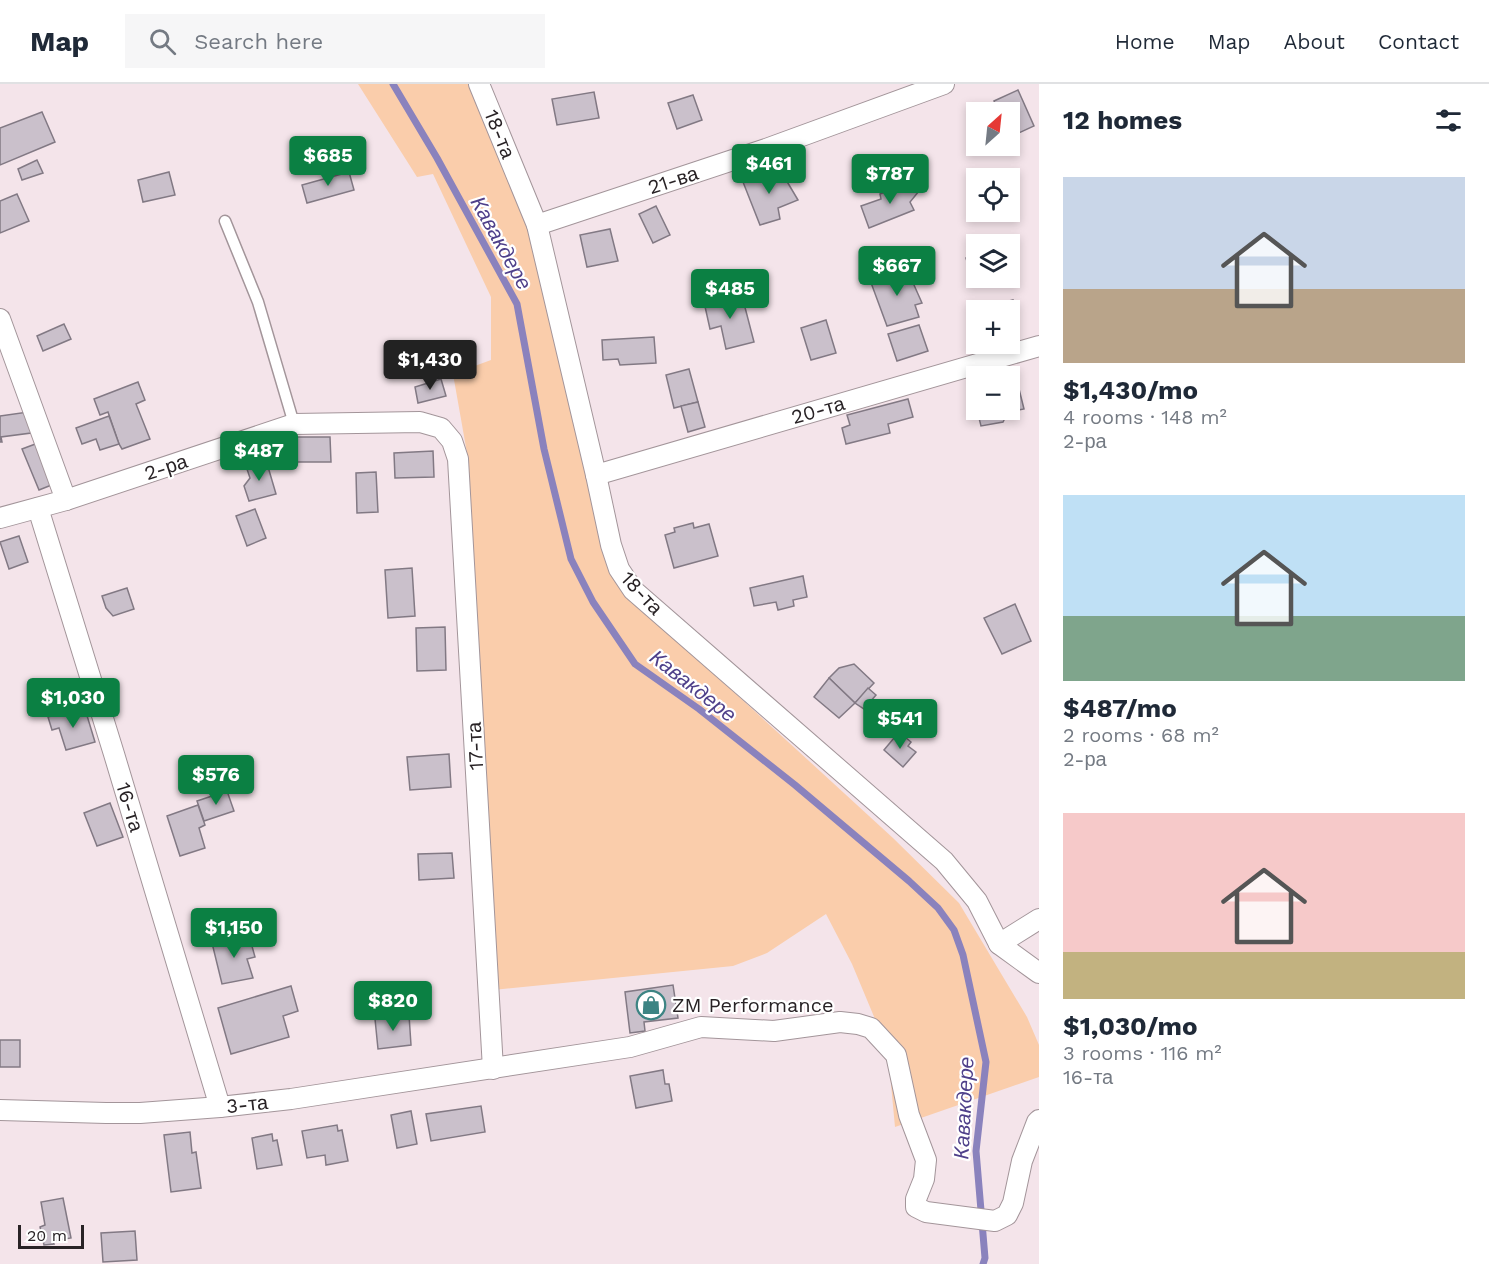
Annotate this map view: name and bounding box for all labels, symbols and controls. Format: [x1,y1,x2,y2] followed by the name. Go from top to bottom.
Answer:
[125,14,545,68] search box
[30,25,89,58] text: Map
[146,25,179,58] icon: search
[194,29,323,54] text: Search here
[1115,29,1175,54] text: Home
[1208,29,1251,54] text: Map
[1284,29,1345,54] text: About
[1378,29,1459,54] text: Contact
[966,102,1020,156] north arrow
[966,102,1020,420] map controls
[1432,104,1465,137] icon: filters
[1063,105,1182,135] text: 12 homes
[479,106,521,163] street label: 18-та
[292,136,364,187] pin: $685
[303,143,353,167] text: $685
[733,144,805,195] pin: $461
[746,151,792,175] text: $461
[854,154,926,205] pin: $787
[645,160,702,199] street label: 21-ва
[866,161,914,185] text: $787
[966,168,1020,222] button: locate
[466,192,537,294] water label: Кавакдере
[1210,216,1318,324] icon: home
[966,234,1020,288] button: layers
[861,246,933,297] pin: $667
[872,253,922,277] text: $667
[694,269,766,320] pin: $485
[705,276,755,300] text: $485
[966,300,1020,354] button: +
[381,340,479,391] pin: $1,430
[398,347,462,371] text: $1,430
[966,366,1020,420] button: −
[1063,375,1198,405] text: $1,430/mo
[789,391,848,429] street label: 20-та
[1063,405,1227,429] text: 4 rooms · 148 m²
[1063,429,1107,453] text: 2-ра
[223,431,295,482] pin: $487
[234,438,284,462] text: $487
[142,449,191,485] street label: 2-ра
[1210,534,1318,642] icon: home
[616,566,669,620] street label: 18-та
[645,644,742,727] water label: Кавакдере
[24,678,122,729] pin: $1,030
[41,685,105,709] text: $1,030
[1063,693,1177,723] text: $487/mo
[864,699,936,750] pin: $541
[877,706,923,730] text: $541
[462,720,488,771] street label: 17-та
[1063,723,1219,747] text: 2 rooms · 68 m²
[1063,747,1107,771] text: 2-ра
[180,755,252,806] pin: $576
[192,762,240,786] text: $576
[111,779,149,835] street label: 16-та
[1210,852,1318,960] icon: home
[185,908,283,959] pin: $1,150
[205,915,263,939] text: $1,150
[357,981,429,1032] pin: $820
[368,988,418,1012] text: $820
[635,989,667,1021] shop icon: ZM Performance
[672,993,833,1017] place label: ZM Performance
[1063,1011,1198,1041] text: $1,030/mo
[1063,1041,1222,1065] text: 3 rooms · 116 m²
[948,1056,979,1160] water label: Кавакдере
[1063,1065,1113,1089] text: 16-та
[225,1090,270,1118] street label: 3-та
[18,1222,84,1250] scale bar
[27,1226,67,1245] text: 20 m

